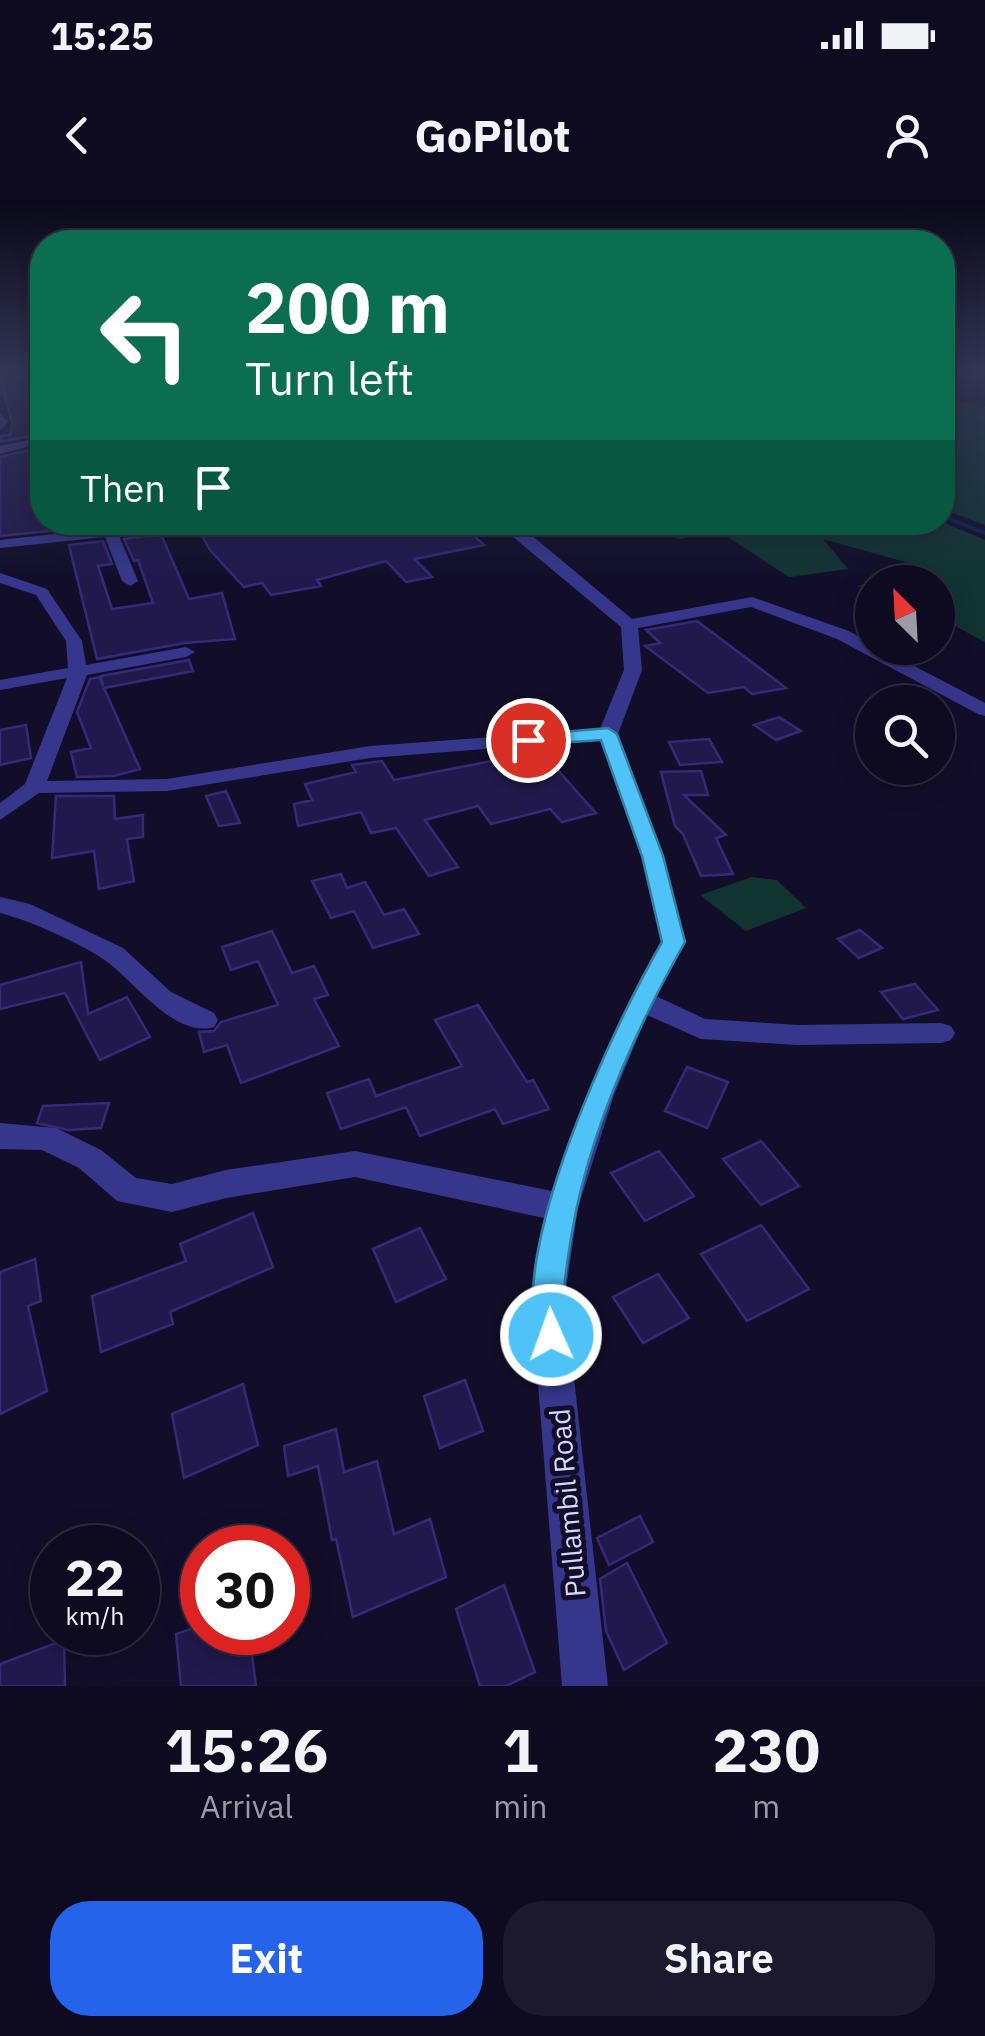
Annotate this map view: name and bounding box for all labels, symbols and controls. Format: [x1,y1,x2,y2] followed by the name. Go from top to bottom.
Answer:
[50,11,154,60] text: 15:25
[414,106,571,164] text: GoPilot
[50,108,105,163] icon: back
[880,108,935,163] icon: person
[245,261,450,352] text: 200 m
[80,270,210,400] icon: left
[245,349,414,407] text: Turn left
[186,460,241,515] icon: arrive
[80,463,166,512] text: Then
[855,565,955,665] north arrow
[855,565,955,785] map controls
[855,685,955,785] button: search
[486,698,571,783] pin
[501,713,556,768] icon: arrive
[499,1283,603,1387] position arrow
[540,1407,594,1599] street label: Pullambil Road
[180,1525,310,1655] speed limit sign: 30
[65,1545,125,1610] text: 22
[66,1599,124,1632] text: km/h
[165,1710,329,1789] text: 15:26
[502,1710,538,1789] text: 1
[712,1710,820,1789] text: 230
[200,1785,293,1827] text: Arrival
[493,1785,547,1827] text: min
[752,1785,780,1827] text: m
[50,1901,483,2016] button: Exit
[503,1901,935,2016] button: Share

